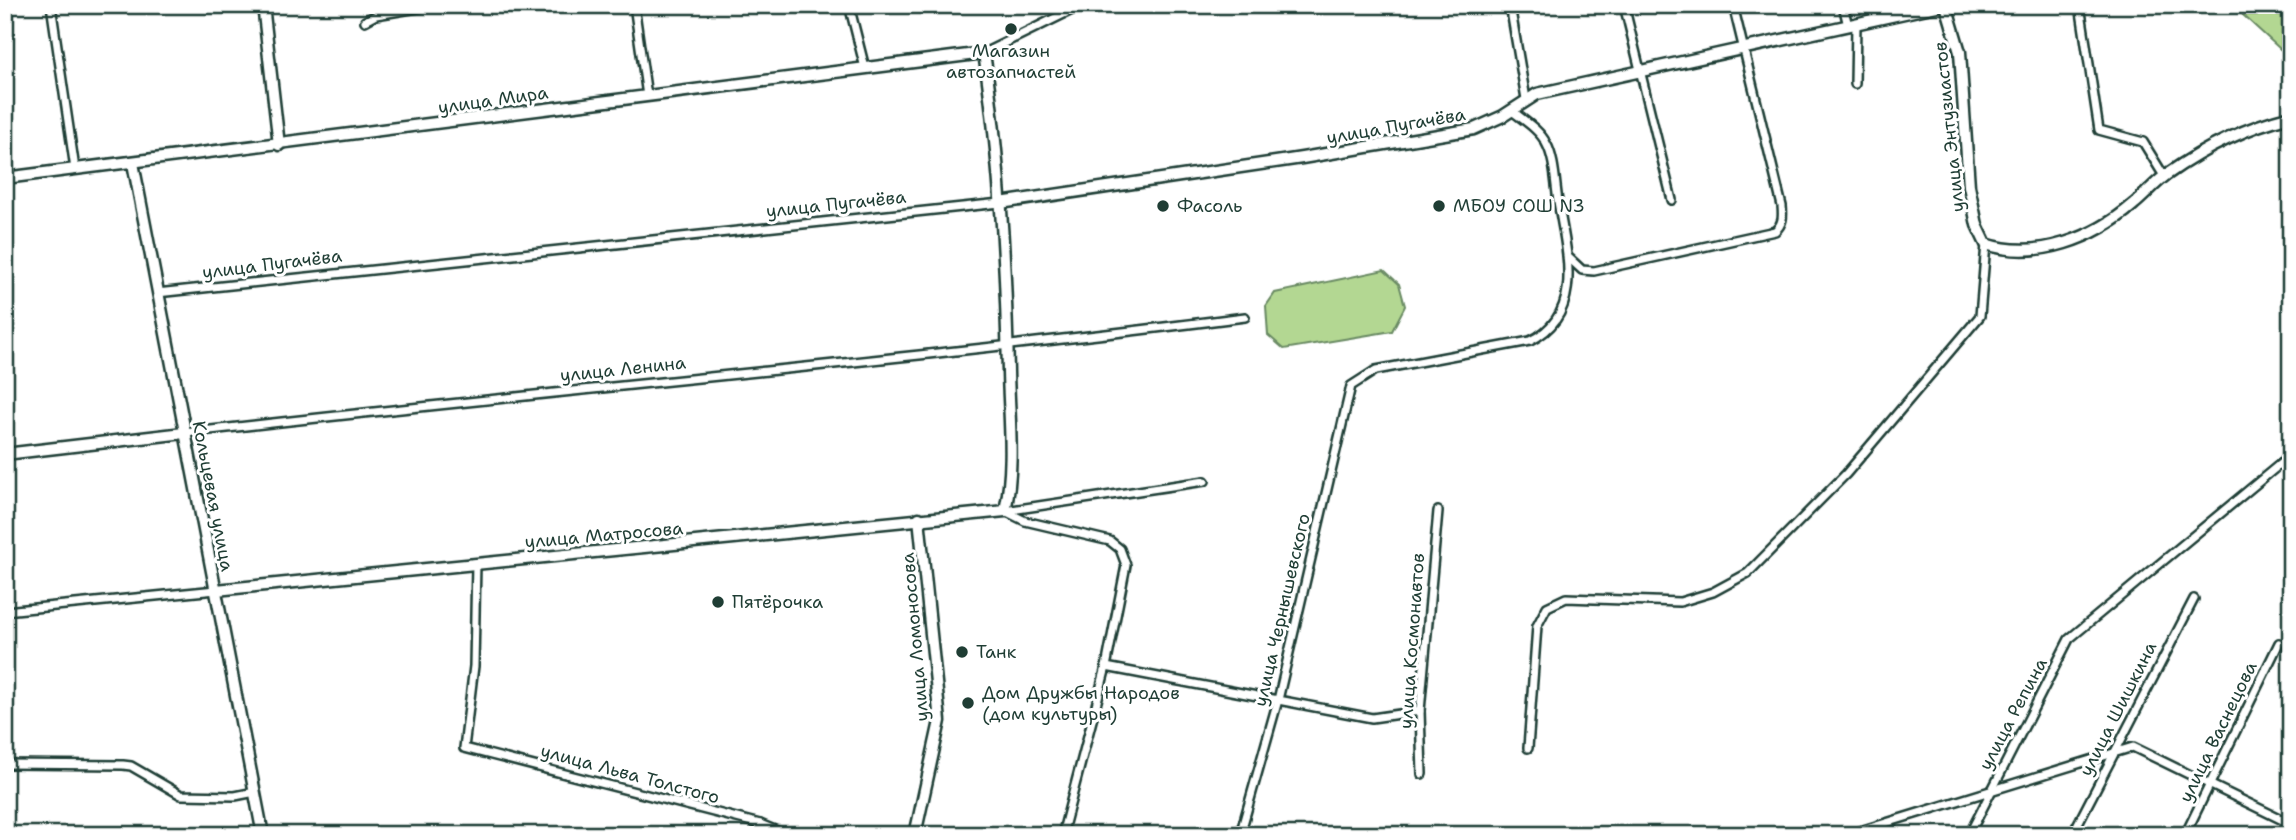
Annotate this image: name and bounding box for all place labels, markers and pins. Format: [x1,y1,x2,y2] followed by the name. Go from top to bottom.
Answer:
[1003,21,1019,37] marker: Магазин автозапчастей
[946,39,1076,84] place label: Магазин автозапчастей
[1177,194,1242,218] place label: Фасоль
[1453,194,1585,218] place label: МБОУ СОШ N3
[1155,198,1171,214] marker: Фасоль
[1431,198,1447,214] marker: МБОУ СОШ N3
[732,590,823,614] place label: Пятёрочка
[710,594,726,610] marker: Пятёрочка
[976,640,1017,664] place label: Танк
[954,644,970,660] marker: Танк
[982,681,1180,726] place label: Дом Дружбы Народов (дом культуры)
[960,695,976,711] marker: Дом Дружбы Народов (дом культуры)

